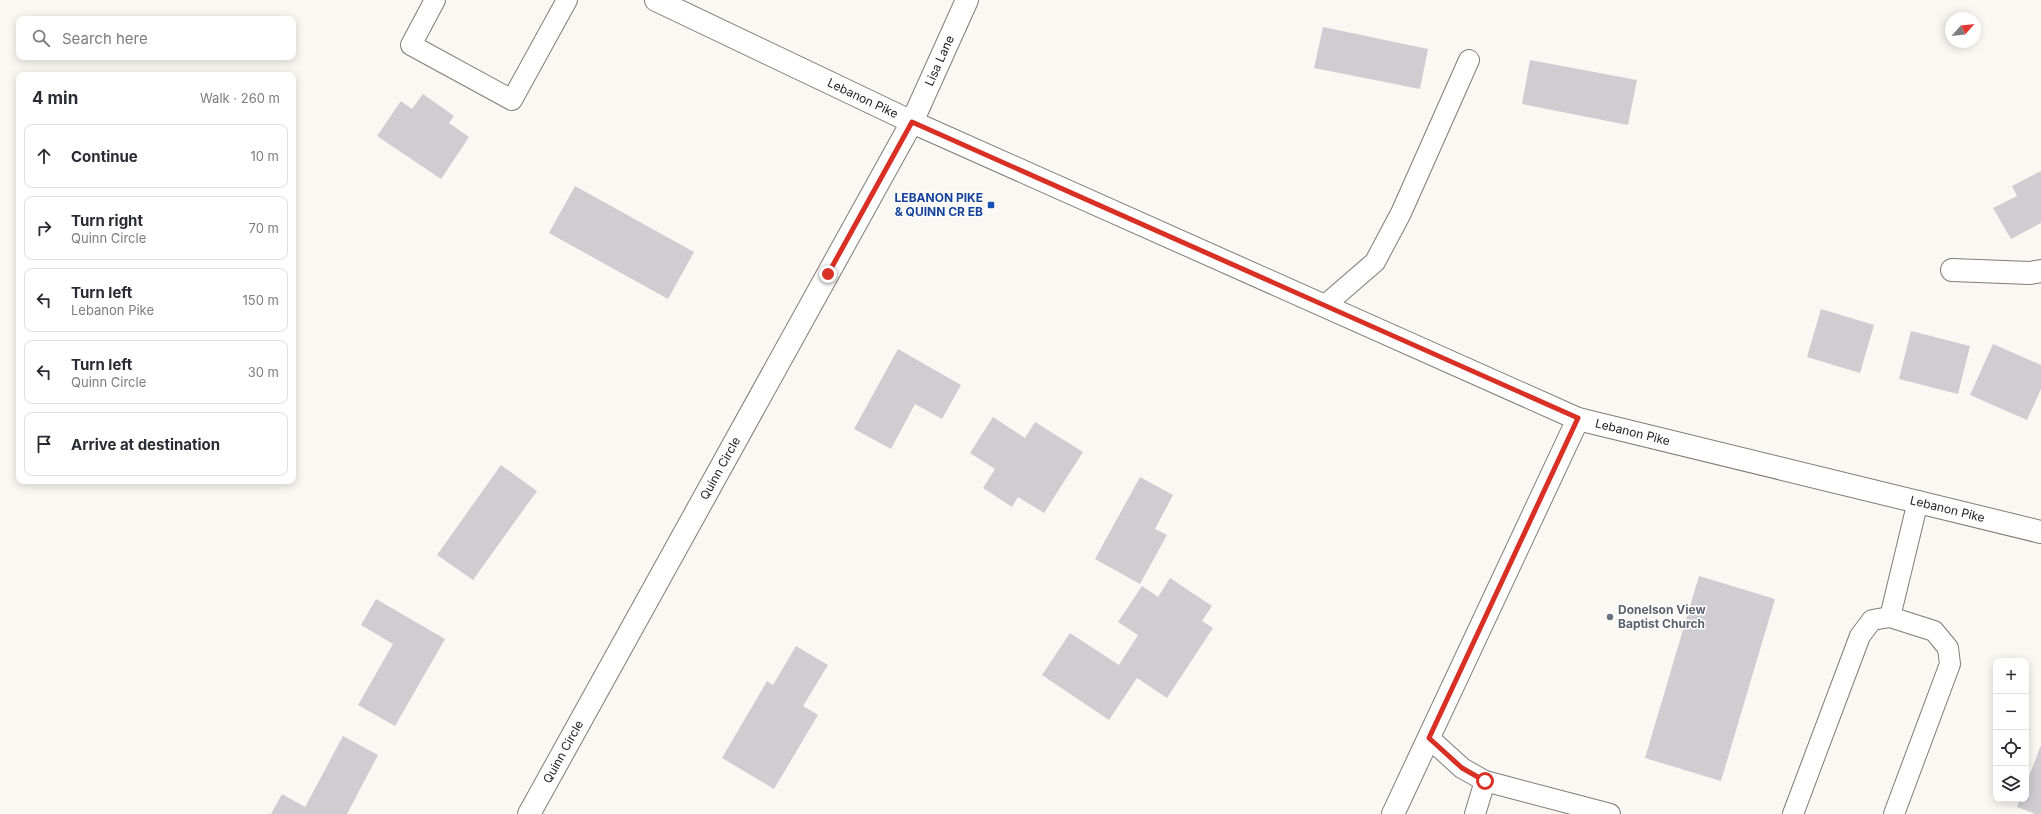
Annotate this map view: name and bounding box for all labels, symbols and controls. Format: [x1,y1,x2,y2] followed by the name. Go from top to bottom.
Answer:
[1945,12,1981,48] north arrow
[16,16,296,60] search box
[30,27,52,49] icon: search
[62,29,148,48] text: Search here
[921,33,957,88] street label: Lisa Lane
[825,75,901,121] street label: Lebanon Pike
[32,88,78,108] text: 4 min
[200,90,280,106] text: Walk · 260 m
[33,145,55,167] icon: ahead
[71,147,138,166] text: Continue
[250,148,279,164] text: 10 m
[895,190,983,219] place label: LEBANON PIKE & QUINN CR EB
[986,200,996,210] marker: LEBANON PIKE & QUINN CR EB
[71,211,143,230] text: Turn right
[33,217,55,239] icon: right
[249,220,279,236] text: 70 m
[71,230,146,246] text: Quinn Circle
[819,265,837,283] route end
[71,283,132,302] text: Turn left
[33,289,55,311] icon: left
[243,292,279,308] text: 150 m
[71,302,154,318] text: Lebanon Pike
[71,355,132,374] text: Turn left
[33,361,55,383] icon: left
[248,364,279,380] text: 30 m
[71,374,146,390] text: Quinn Circle
[1594,415,1672,448] street label: Lebanon Pike
[33,433,55,455] icon: arrive
[696,434,743,502] street label: Quinn Circle
[71,435,220,454] text: Arrive at destination
[1908,492,1986,525] street label: Lebanon Pike
[1618,602,1706,631] place label: Donelson View Baptist Church
[1605,612,1615,622] marker: Donelson View Baptist Church
[1993,658,2029,802] map controls
[1993,658,2029,694] button: +
[1993,694,2029,730] button: −
[540,718,586,786] street label: Quinn Circle
[1993,730,2029,766] button: locate
[1993,766,2029,802] button: layers
[1476,772,1494,790] route start

